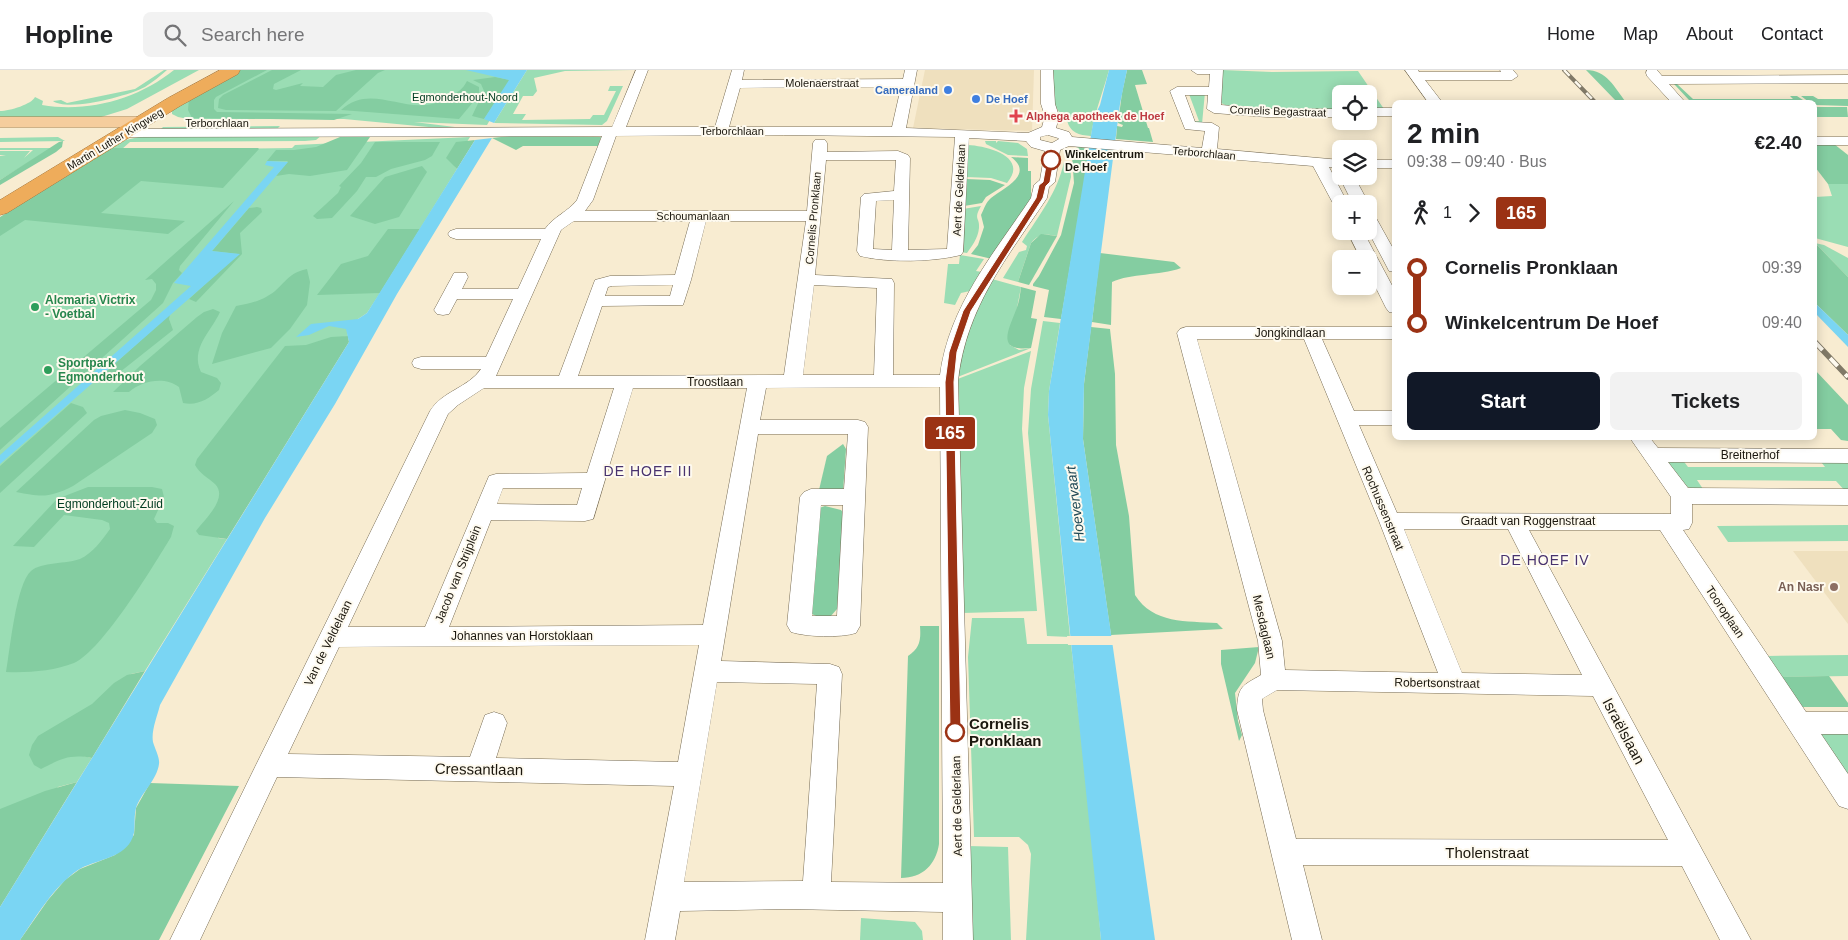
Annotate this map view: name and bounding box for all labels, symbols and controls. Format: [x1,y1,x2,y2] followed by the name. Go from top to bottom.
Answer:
[143,12,493,57] search box
[25,21,113,48] text: Hopline
[161,21,189,49] icon: search
[201,24,305,45] text: Search here
[1547,24,1595,44] text: Home
[1623,24,1658,44] text: Map
[1686,24,1733,44] text: About
[1761,24,1823,44] text: Contact
[785,77,859,89] street label: Molenaerstraat
[875,84,938,96] place label: Cameraland
[942,84,954,96] marker: Cameraland
[1332,85,1377,295] map controls
[1332,85,1377,130] button: locate
[412,91,518,103] park label: Egmonderhout-Noord
[970,93,982,105] marker: De Hoef
[986,93,1028,105] place label: De Hoef
[1230,103,1326,119] street label: Cornelis Begastraat
[65,106,165,172] street label: Martin Luther Kingweg
[1010,110,1022,122] marker: Alphega apotheek de Hoef
[1026,110,1164,122] place label: Alphega apotheek de Hoef
[185,117,249,129] street label: Terborchlaan
[1407,118,1480,149] text: 2 min
[700,125,764,137] street label: Terborchlaan
[1754,132,1802,153] text: €2.40
[1332,140,1377,185] button: layers
[951,144,967,236] street label: Aert de Gelderlaan
[1172,144,1236,162] street label: Terborchlaan
[1065,148,1144,173] place label: Winkelcentrum De Hoef
[1041,150,1061,170] marker: Winkelcentrum De Hoef
[1407,153,1547,170] text: 09:38 – 09:40 · Bus
[803,171,823,265] street label: Cornelis Pronklaan
[1332,195,1377,240] button: +
[1407,199,1435,227] icon: walk
[1460,199,1488,227] icon: forward
[1506,203,1536,223] text: 165
[1443,204,1452,221] text: 1
[656,210,730,222] street label: Schoumanlaan
[1332,250,1377,295] button: −
[1445,257,1618,278] text: Cornelis Pronklaan
[1762,259,1802,276] text: 09:39
[45,293,136,321] place label: Alcmaria Victrix - Voetbal
[29,301,41,313] marker: Alcmaria Victrix - Voetbal
[1445,312,1658,333] text: Winkelcentrum De Hoef
[1762,314,1802,331] text: 09:40
[1255,326,1325,340] street label: Jongkindlaan
[58,356,143,384] place label: Sportpark Egmonderhout
[42,364,54,376] marker: Sportpark Egmonderhout
[1407,372,1600,430] button: Start
[1610,372,1802,430] button: Tickets
[687,375,743,389] street label: Troostlaan
[921,417,979,449] line badge: 165
[935,423,965,443] text: 165
[1721,448,1780,462] street label: Breitnerhof
[604,463,692,479] district label: DE HOEF III
[1062,464,1088,543] water label: Hoevervaart
[1359,464,1407,553] street label: Rochussenstraat
[57,497,163,511] park label: Egmonderhout-Zuid
[1461,514,1596,528] street label: Graadt van Roggenstraat
[432,523,484,625] street label: Jacob van Strijplein
[1500,552,1590,568] district label: DE HOEF IV
[1778,580,1824,594] place label: An Nasr
[1828,581,1840,593] marker: An Nasr
[1703,583,1747,641] street label: Tooroplaan
[1250,594,1278,660] street label: Mesdaglaan
[301,598,355,688] street label: Van de Veldelaan
[451,629,593,643] street label: Johannes van Horstoklaan
[1394,675,1480,691] street label: Robertsonstraat
[1599,695,1649,767] street label: Israëlslaan
[969,715,1042,749] place label: Cornelis Pronklaan
[945,722,965,742] marker: Cornelis Pronklaan
[949,756,965,856] street label: Aert de Gelderlaan
[435,760,523,778] street label: Cressantlaan
[1445,844,1530,861] street label: Tholenstraat

